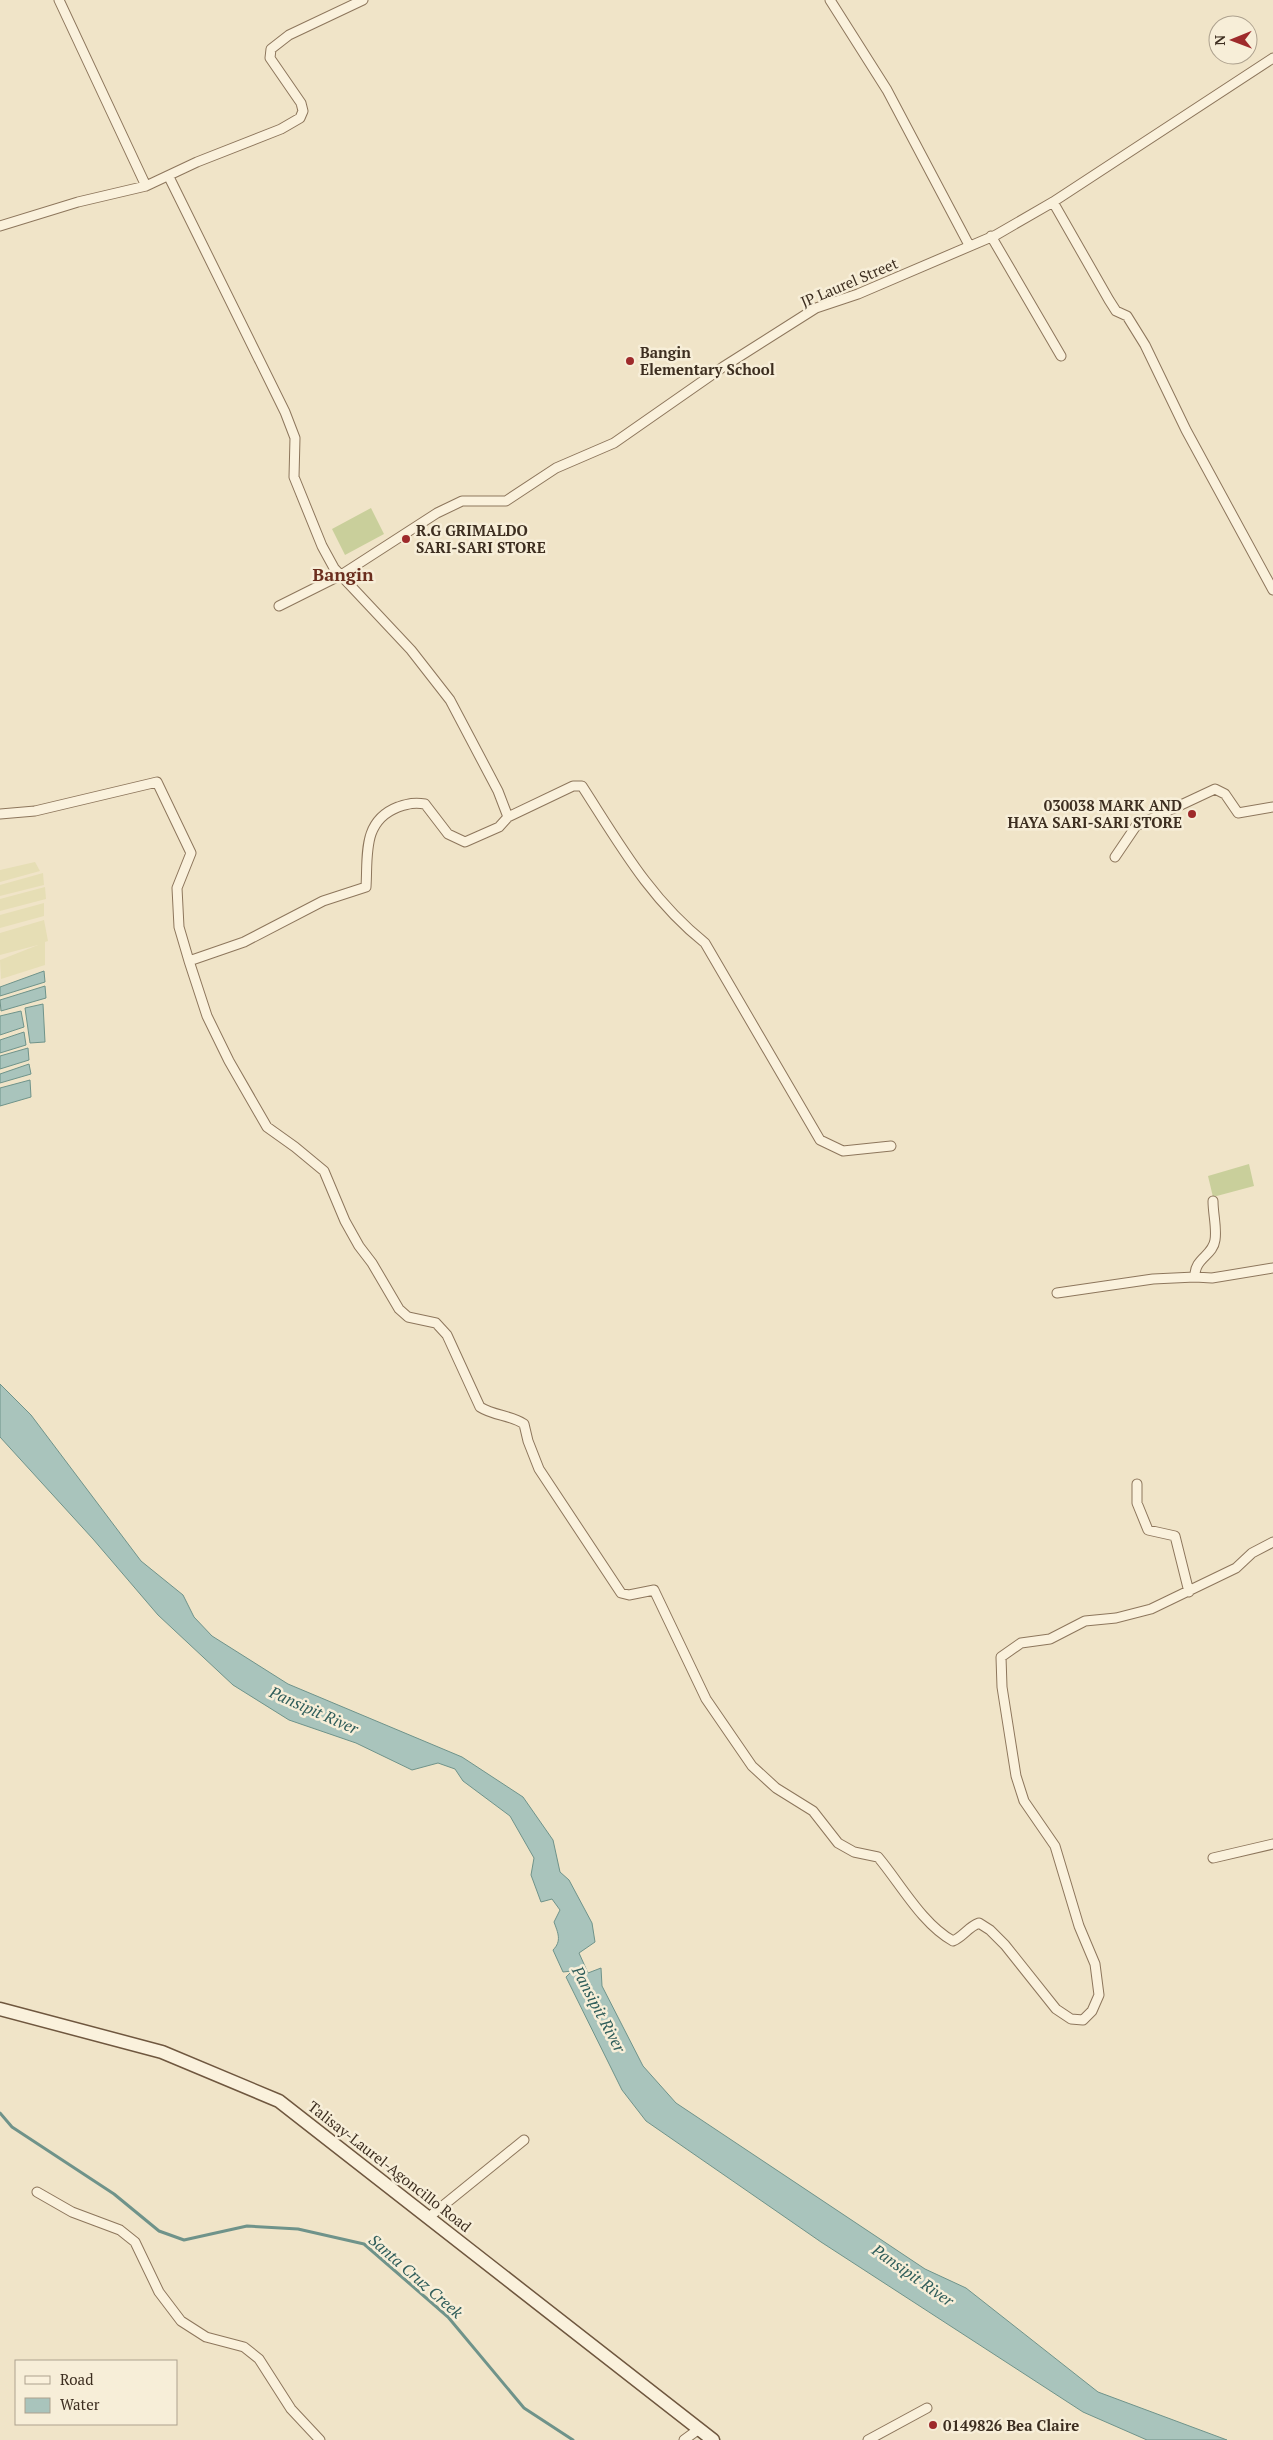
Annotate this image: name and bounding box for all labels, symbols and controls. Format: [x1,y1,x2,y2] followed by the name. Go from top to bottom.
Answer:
[1208,15,1258,65] north arrow
[1210,34,1229,46] text: N
[797,252,901,311] street label: JP Laurel Street
[640,342,775,379] place label: Bangin Elementary School
[624,355,636,367] marker: Bangin Elementary School
[416,520,546,557] place label: R.G GRIMALDO SARI-SARI STORE
[400,533,412,545] marker: R.G GRIMALDO SARI-SARI STORE
[312,562,374,586] district label: Bangin
[1007,795,1182,832] place label: 030038 MARK AND HAYA SARI-SARI STORE
[1186,808,1198,820] marker: 030038 MARK AND HAYA SARI-SARI STORE
[265,1680,363,1740] water label: Pansipit River
[567,1961,631,2057] water label: Pansipit River
[304,2096,476,2236] street label: Talisay-Laurel-Agoncillo Road
[364,2229,468,2323] water label: Santa Cruz Creek
[867,2238,959,2312] water label: Pansipit River
[15,2360,178,2425] legend
[60,2369,93,2389] text: Road
[60,2394,100,2414] text: Water
[943,2415,1079,2435] place label: 0149826 Bea Claire
[927,2419,939,2431] marker: 0149826 Bea Claire

